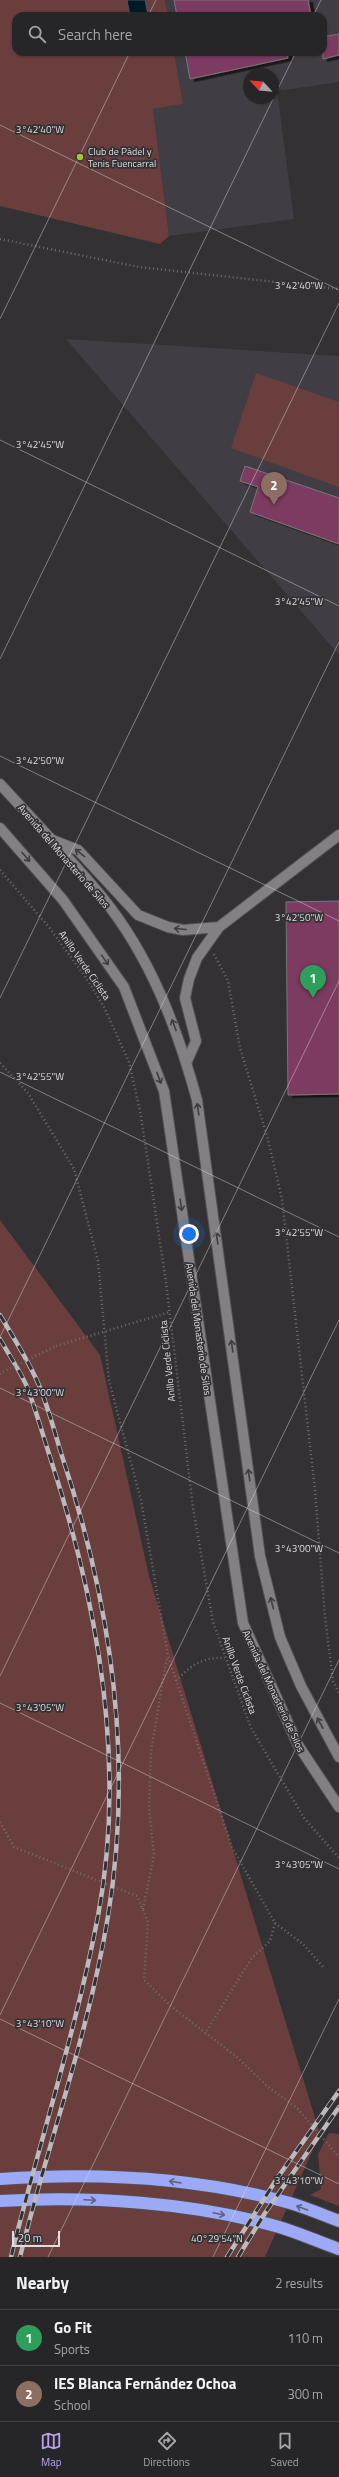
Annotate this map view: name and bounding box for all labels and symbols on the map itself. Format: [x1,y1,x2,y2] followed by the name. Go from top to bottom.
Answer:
[243,68,279,104] north arrow
[16,122,64,137] text: 3°42'40"W
[88,144,156,171] place label: Club de Pádel y Tenis Fuencarral
[75,152,85,162] marker: Club de Pádel y Tenis Fuencarral
[275,278,323,293] text: 3°42'40"W
[16,437,64,452] text: 3°42'45"W
[261,472,287,505] pin: 2
[275,594,323,609] text: 3°42'45"W
[16,753,64,768] text: 3°42'50"W
[14,801,113,912] street label: Avenida del Monasterio de Silos
[74,849,85,857] one-way arrow
[21,852,30,863] one-way arrow
[275,910,323,925] text: 3°42'50"W
[174,925,187,932] one-way arrow
[55,928,114,1003] street label: Anillo Verde Ciclista
[101,954,109,965] one-way arrow
[300,965,326,998] pin: 1
[169,1019,177,1031] one-way arrow
[16,1069,64,1084] text: 3°42'55"W
[155,1071,163,1083] one-way arrow
[194,1103,202,1116] one-way arrow
[177,1199,185,1212] one-way arrow
[179,1224,199,1244] your location
[275,1225,323,1240] text: 3°42'55"W
[213,1232,221,1245] one-way arrow
[182,1262,215,1396] street label: Avenida del Monasterio de Silos
[156,1320,179,1402] street label: Anillo Verde Ciclista
[228,1340,236,1353] one-way arrow
[16,1385,64,1400] text: 3°43'00"W
[245,1469,253,1482] one-way arrow
[275,1541,323,1556] text: 3°43'00"W
[267,1597,275,1610] one-way arrow
[239,1628,309,1755] street label: Avenida del Monasterio de Silos
[219,1634,261,1716] street label: Anillo Verde Ciclista
[16,1700,64,1715] text: 3°43'05"W
[315,1717,323,1729] one-way arrow
[275,1857,323,1872] text: 3°43'05"W
[16,2016,64,2031] text: 3°43'10"W
[275,2173,323,2188] text: 3°43'10"W
[169,2178,182,2186] one-way arrow
[83,2196,96,2204] one-way arrow
[297,2203,309,2211] one-way arrow
[212,2211,225,2219] one-way arrow
[12,2229,60,2248] scale bar
[191,2231,243,2246] text: 40°29'54"N

